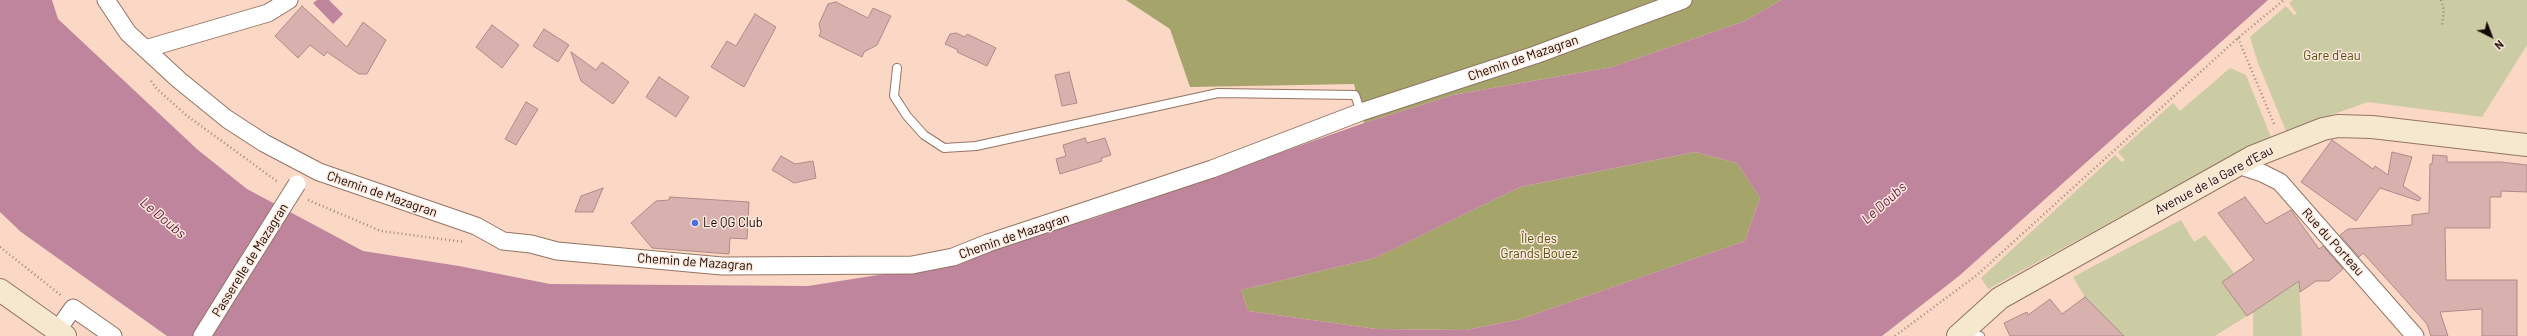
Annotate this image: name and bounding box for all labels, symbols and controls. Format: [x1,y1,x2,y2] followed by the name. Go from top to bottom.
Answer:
[2471,16,2511,56] north arrow
[1466,32,1580,84] street label: Chemin de Mazagran
[2492,38,2506,53] text: N
[2303,48,2361,64] park label: Gare d'eau
[2152,142,2276,218] street label: Avenue de la Gare d'Eau
[325,168,439,220] street label: Chemin de Mazagran
[1858,178,1910,228] water label: Le Doubs
[137,194,189,242] water label: Le Doubs
[209,200,291,320] street label: Passerelle de Mazagran
[2299,205,2367,279] street label: Rue du Porteau
[957,210,1071,262] street label: Chemin de Mazagran
[703,215,763,231] place label: Le QG Club
[690,218,700,228] marker: Le QG Club
[1500,231,1578,262] park label: Île des Grands Bouez
[637,250,753,274] street label: Chemin de Mazagran

